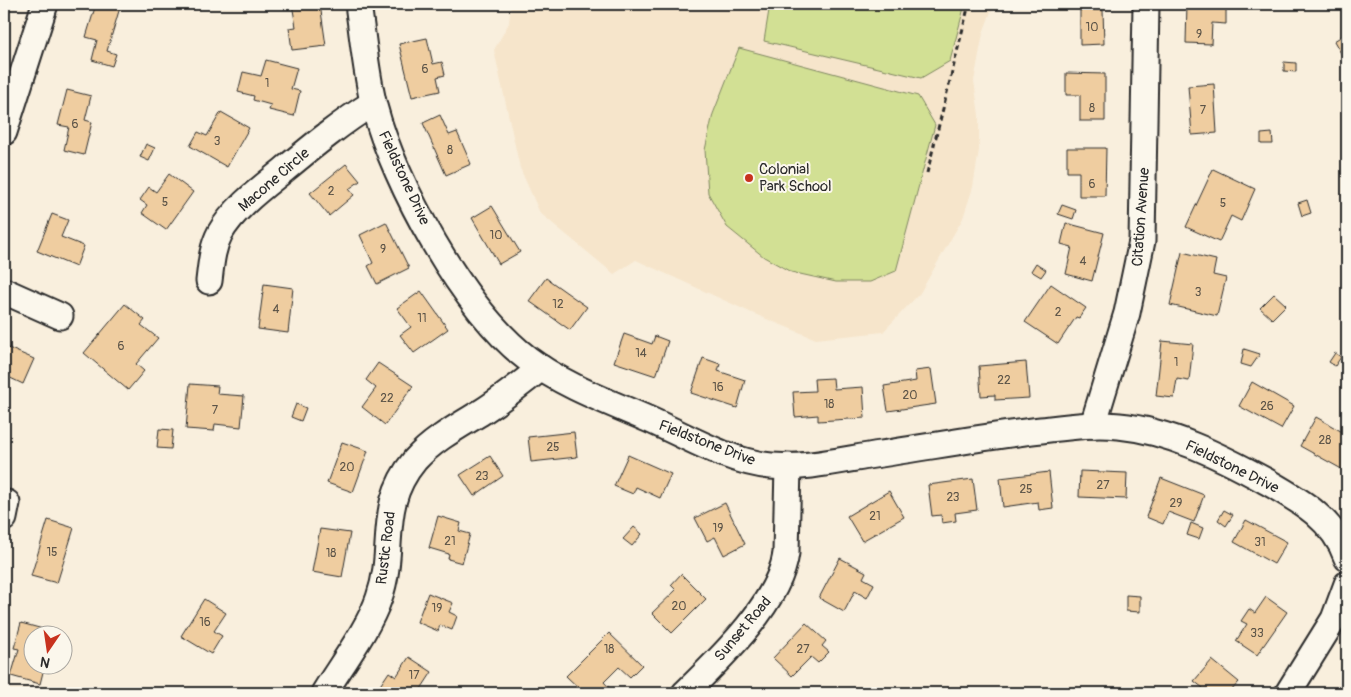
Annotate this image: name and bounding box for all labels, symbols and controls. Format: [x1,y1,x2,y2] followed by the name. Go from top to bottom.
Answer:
[1086,20,1098,35] house number: 10
[1196,27,1202,42] house number: 9
[422,62,429,77] house number: 6
[265,76,269,91] house number: 1
[1089,101,1095,116] house number: 8
[1200,103,1207,118] house number: 7
[72,117,79,132] house number: 6
[374,128,434,229] street label: Fieldstone Drive
[214,134,221,149] house number: 3
[234,143,314,216] street label: Macone Circle
[447,143,453,158] house number: 8
[759,160,832,196] place label: Colonial Park School
[1128,166,1154,267] street label: Citation Avenue
[743,172,755,184] marker: Colonial Park School
[1089,177,1096,192] house number: 6
[328,184,335,199] house number: 2
[162,195,168,210] house number: 5
[1220,196,1226,211] house number: 5
[490,228,502,243] house number: 10
[380,242,386,257] house number: 9
[1080,254,1087,269] house number: 4
[1195,285,1202,300] house number: 3
[552,297,564,312] house number: 12
[273,302,280,317] house number: 4
[1055,305,1062,320] house number: 2
[417,311,427,326] house number: 11
[118,339,125,354] house number: 6
[635,346,647,361] house number: 14
[1174,355,1178,370] house number: 1
[997,373,1011,388] house number: 22
[712,380,724,395] house number: 16
[903,388,917,403] house number: 20
[380,391,394,406] house number: 22
[824,397,834,412] house number: 18
[1260,399,1274,414] house number: 26
[212,403,219,418] house number: 7
[656,416,759,470] street label: Fieldstone Drive
[1319,433,1331,448] house number: 28
[1182,436,1282,498] street label: Fieldstone Drive
[546,440,560,455] house number: 25
[340,460,354,475] house number: 20
[475,469,489,484] house number: 23
[1096,478,1110,493] house number: 27
[1019,482,1033,497] house number: 25
[946,490,960,505] house number: 23
[1170,496,1182,511] house number: 29
[869,509,881,524] house number: 21
[372,510,400,586] street label: Rustic Road
[713,521,723,536] house number: 19
[444,534,456,549] house number: 21
[1254,535,1266,550] house number: 31
[46,545,58,560] house number: 15
[326,546,336,561] house number: 18
[710,593,776,665] street label: Sunset Road
[672,599,686,614] house number: 20
[432,601,442,616] house number: 19
[199,615,211,630] house number: 16
[22,624,72,674] north arrow
[1250,626,1264,641] house number: 33
[604,642,614,657] house number: 18
[796,642,810,657] house number: 27
[39,653,52,672] text: N
[408,668,420,683] house number: 17

